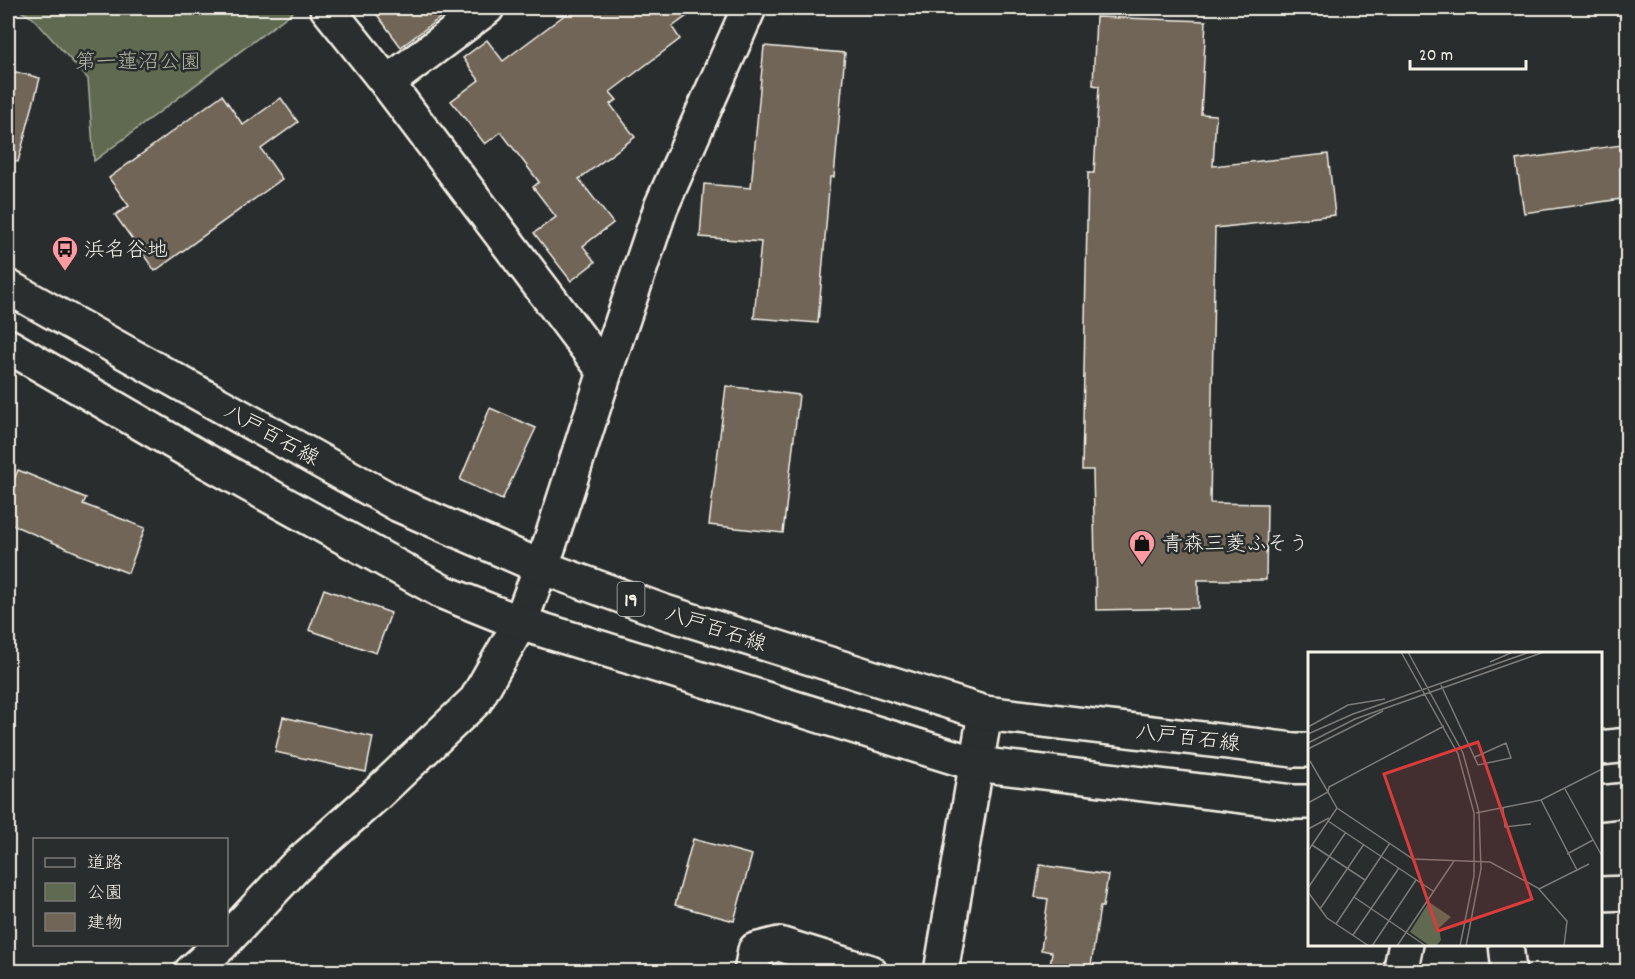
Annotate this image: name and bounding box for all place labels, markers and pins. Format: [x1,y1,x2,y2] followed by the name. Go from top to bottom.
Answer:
[50,234,80,272] bus stop icon: 浜名谷地
[84,237,168,267] place label: 浜名谷地
[1127,528,1157,566] shop icon: 青森三菱ふそう
[1162,531,1309,561] place label: 青森三菱ふそう

